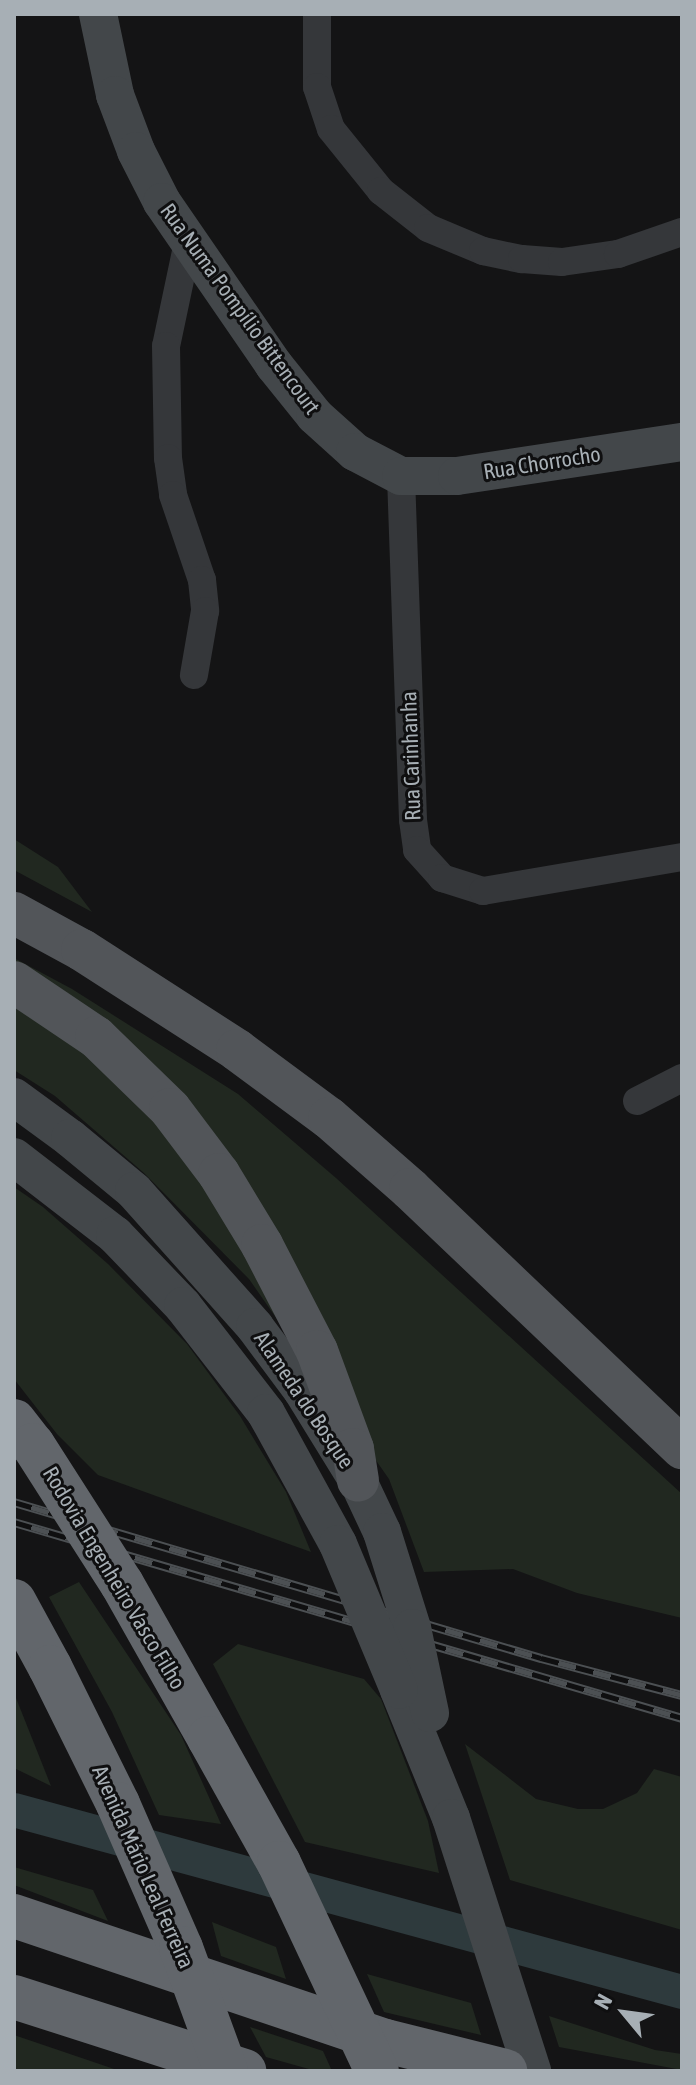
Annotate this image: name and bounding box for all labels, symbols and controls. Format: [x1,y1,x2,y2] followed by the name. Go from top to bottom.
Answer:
[155,198,325,420] street label: Rua Numa Pompílio Bittencourt
[482,441,602,485] street label: Rua Chorrocho
[396,691,426,821] street label: Rua Carinhanha
[248,1326,360,1474] street label: Alameda do Bosque
[37,1462,191,1694] street label: Rodovia Engenheiro Vasco Filho
[86,1762,200,1972] street label: Avenida Mário Leal Ferreira
[584,1973,664,2053] north arrow
[588,1989,618,2013] text: N

